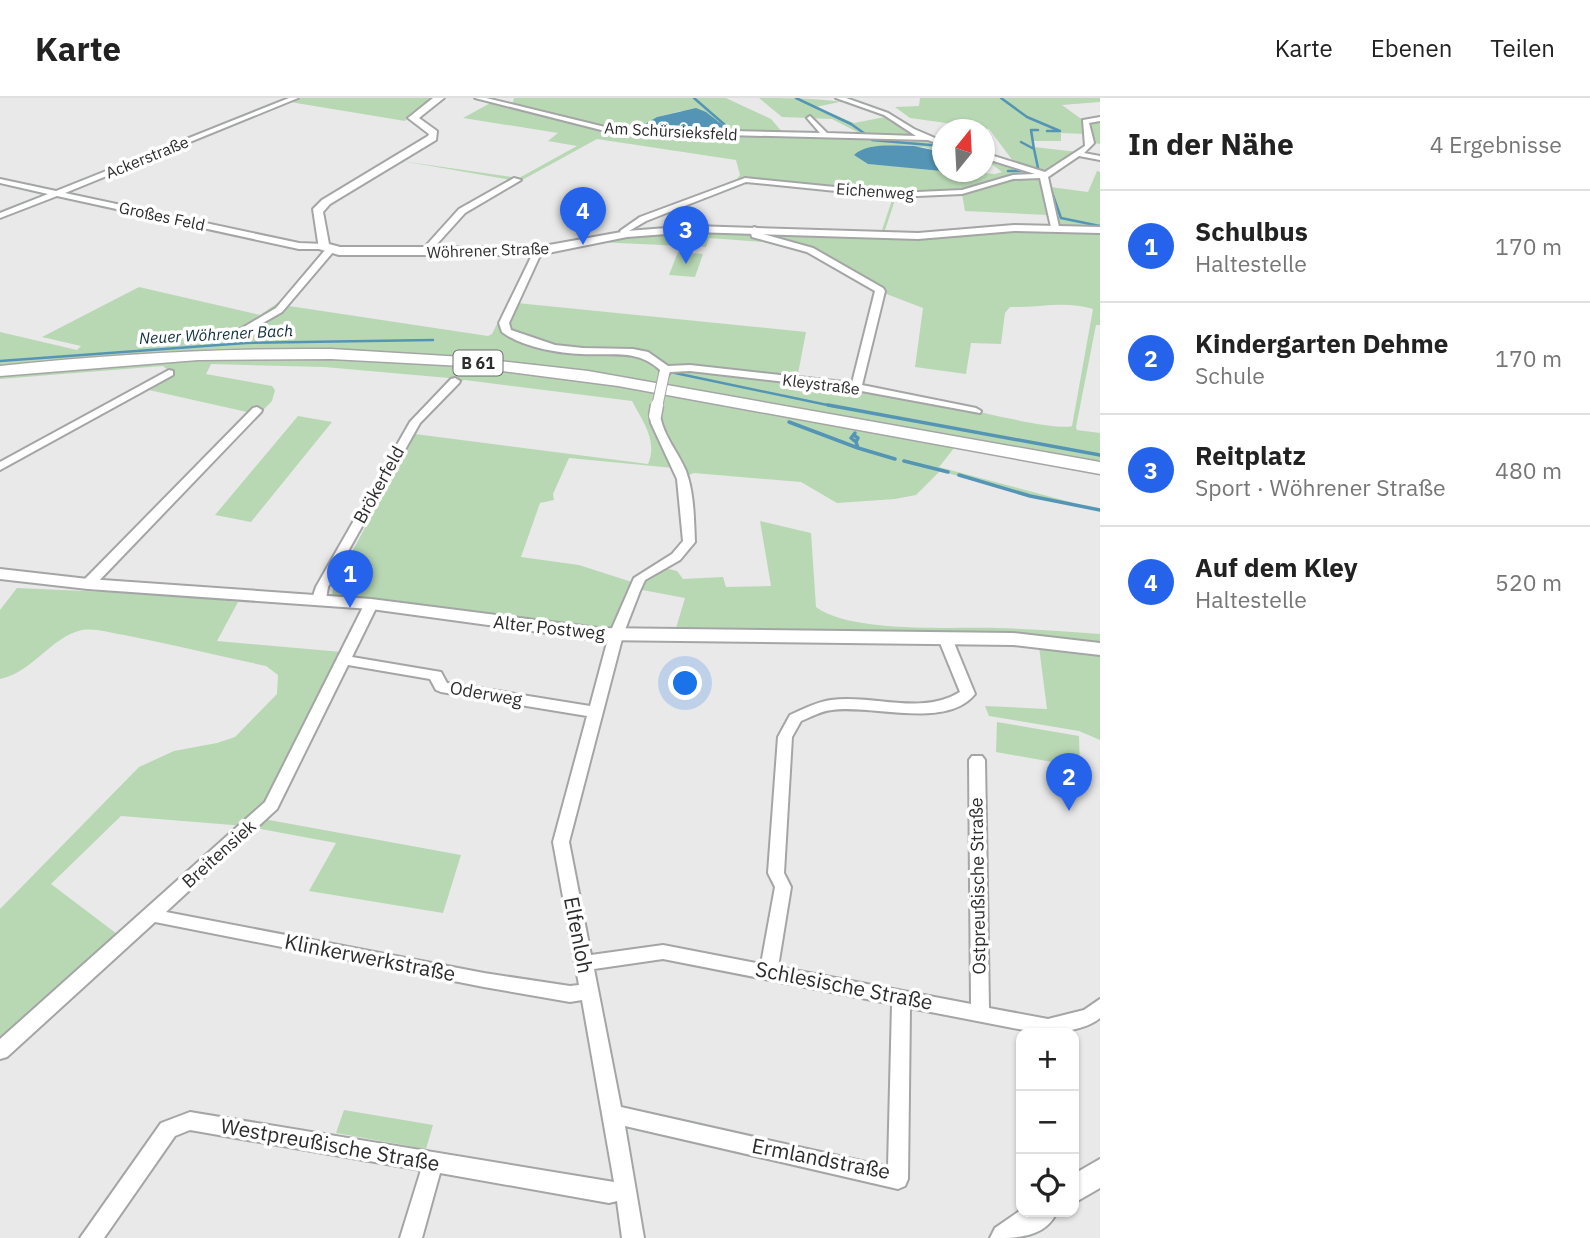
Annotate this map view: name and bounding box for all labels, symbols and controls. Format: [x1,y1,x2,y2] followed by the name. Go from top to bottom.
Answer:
[35,27,121,70] text: Karte
[1275,32,1333,64] text: Karte
[1371,32,1452,64] text: Ebenen
[1490,32,1555,64] text: Teilen
[604,118,738,144] street label: Am Schürsieksfeld
[932,119,995,182] north arrow
[1128,124,1294,163] text: In der Nähe
[1430,129,1562,159] text: 4 Ergebnisse
[103,131,192,183] street label: Ackerstraße
[836,178,915,204] street label: Eichenweg
[560,187,606,245] pin: 4
[117,197,207,235] street label: Großes Feld
[663,206,709,264] pin: 3
[1195,214,1308,248] text: Schulbus
[1144,231,1158,261] text: 1
[1495,231,1562,261] text: 170 m
[426,238,550,262] street label: Wöhrener Straße
[1195,248,1307,278] text: Haltestelle
[139,320,293,348] water label: Neuer Wöhrener Bach
[1195,326,1448,360] text: Kindergarten Dehme
[1144,343,1158,373] text: 2
[1495,343,1562,373] text: 170 m
[454,350,503,376] road number: B 61
[1195,360,1265,390] text: Schule
[781,369,861,399] street label: Kleystraße
[1195,438,1306,472] text: Reitplatz
[348,442,409,528] street label: Brökerfeld
[1144,455,1158,485] text: 3
[1495,455,1562,485] text: 480 m
[1195,472,1446,502] text: Sport · Wöhrener Straße
[327,550,373,608] pin: 1
[1195,550,1358,584] text: Auf dem Kley
[1144,567,1158,597] text: 4
[1495,567,1562,597] text: 520 m
[1195,584,1307,614] text: Haltestelle
[492,610,606,645] street label: Alter Postweg
[668,666,702,700] your location
[448,676,524,711] street label: Oderweg
[1046,753,1092,811] pin: 2
[964,797,991,975] street label: Ostpreußische Straße
[177,814,261,893] street label: Breitensiek
[558,894,600,976] street label: Elfenloh
[282,927,458,987] street label: Klinkerwerkstraße
[753,954,935,1016] street label: Schlesische Straße
[1016,1028,1079,1217] map controls
[1016,1028,1079,1091] button: +
[1016,1091,1079,1154] button: −
[218,1111,442,1177] street label: Westpreußische Straße
[750,1131,893,1185] street label: Ermlandstraße
[1016,1154,1079,1217] button: locate

